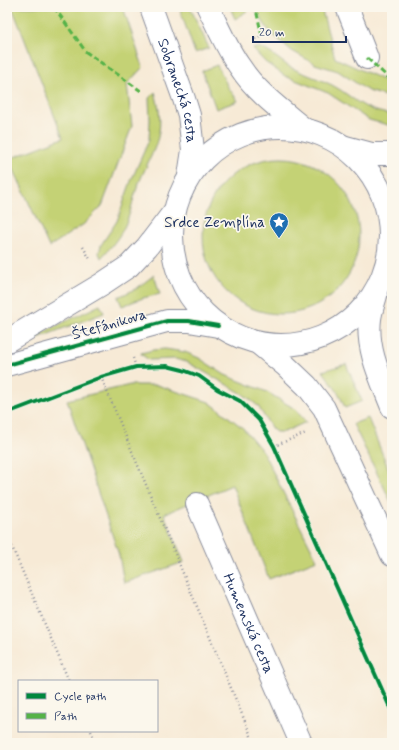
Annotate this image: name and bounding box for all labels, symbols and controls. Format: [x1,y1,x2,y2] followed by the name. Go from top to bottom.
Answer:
[253,18,346,44] scale bar
[259,25,285,41] text: 20 m
[152,36,201,144] street label: Sobranecká cesta
[268,211,290,239] place icon: Srdce Zemplína
[164,213,265,233] place label: Srdce Zemplína
[70,305,149,345] street label: Štefánikova
[217,570,279,677] street label: Humenská cesta
[18,680,158,732] legend
[54,689,106,705] text: Cycle path
[54,709,77,725] text: Path

